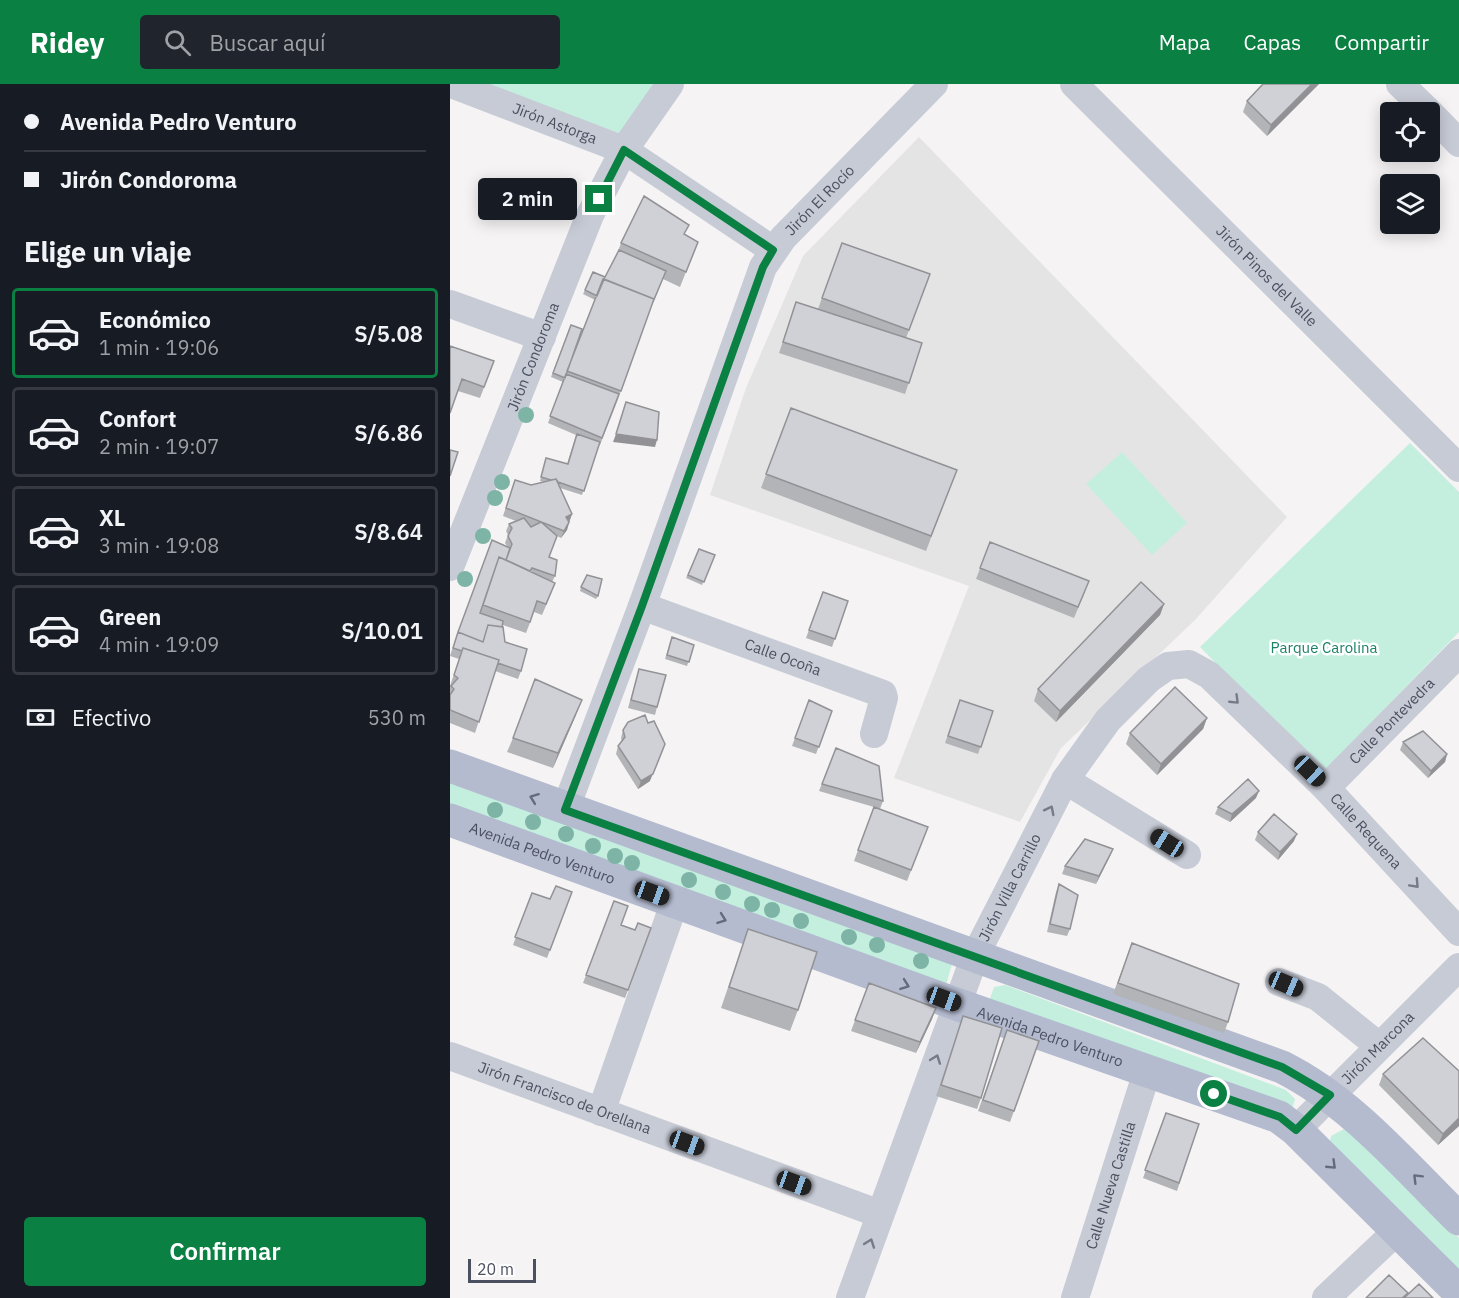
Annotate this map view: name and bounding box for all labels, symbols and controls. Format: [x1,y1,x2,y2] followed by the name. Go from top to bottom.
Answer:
[140,15,560,69] search box
[30,24,104,61] text: Ridey
[161,26,194,59] icon: search
[209,28,326,57] text: Buscar aquí
[1159,28,1210,56] text: Mapa
[1243,28,1301,56] text: Capas
[1334,28,1429,56] text: Compartir
[510,98,600,148] street label: Jirón Astorga
[1380,102,1440,234] map controls
[1380,102,1440,162] button: locate
[60,107,297,136] text: Avenida Pedro Venturo
[781,161,858,239] street label: Jirón El Rocío
[60,165,237,194] text: Jirón Condoroma
[1380,174,1440,234] button: layers
[479,178,578,220] callout: 2 min
[502,185,553,212] text: 2 min
[585,185,612,212] route end
[1212,221,1322,330] street label: Jirón Pinos del Valle
[24,234,192,269] text: Elige un viaje
[503,300,563,414] street label: Jirón Condoroma
[99,305,211,334] text: Económico
[27,306,81,360] icon: car
[354,319,423,348] text: S/5.08
[99,334,219,361] text: 1 min · 19:06
[99,404,177,433] text: Confort
[27,405,81,459] icon: car
[354,418,423,447] text: S/6.86
[99,433,219,460] text: 2 min · 19:07
[99,503,125,532] text: XL
[27,504,81,558] icon: car
[354,517,423,546] text: S/8.64
[99,532,219,559] text: 3 min · 19:08
[99,602,161,631] text: Green
[27,603,81,657] icon: car
[341,616,423,645] text: S/10.01
[99,631,219,658] text: 4 min · 19:09
[742,634,824,680] street label: Calle Ocoña
[1271,638,1377,657] park label: Parque Carolina
[1345,673,1438,768] street label: Calle Pontevedra
[1227,692,1238,703] one-way arrow
[24,701,57,734] icon: cash
[72,703,151,732] text: Efectivo
[368,704,426,731] text: 530 m
[1291,752,1329,790] car
[1326,789,1406,873] street label: Calle Requena
[529,793,540,805] one-way arrow
[1042,806,1054,817] one-way arrow
[467,818,618,888] street label: Avenida Pedro Venturo
[1147,826,1187,860] car
[974,830,1045,944] street label: Jirón Villa Carrillo
[1408,877,1419,888] one-way arrow
[632,878,672,908] car
[716,911,727,924] one-way arrow
[1266,969,1306,999] car
[899,978,910,991] one-way arrow
[924,984,964,1014] car
[975,1002,1126,1071] street label: Avenida Pedro Venturo
[1337,1007,1418,1088] street label: Jirón Marcona
[929,1055,941,1066] one-way arrow
[476,1057,654,1138] street label: Jirón Francisco de Orellana
[1200,1080,1227,1107] route start
[1081,1119,1140,1252] street label: Calle Nueva Castilla
[667,1128,707,1158] car
[1324,1158,1335,1169] one-way arrow
[774,1168,814,1198] car
[1414,1175,1425,1186] one-way arrow
[24,1217,426,1286] button: Confirmar
[863,1238,876,1249] one-way arrow
[468,1256,536,1284] scale bar
[477,1259,514,1279] text: 20 m

